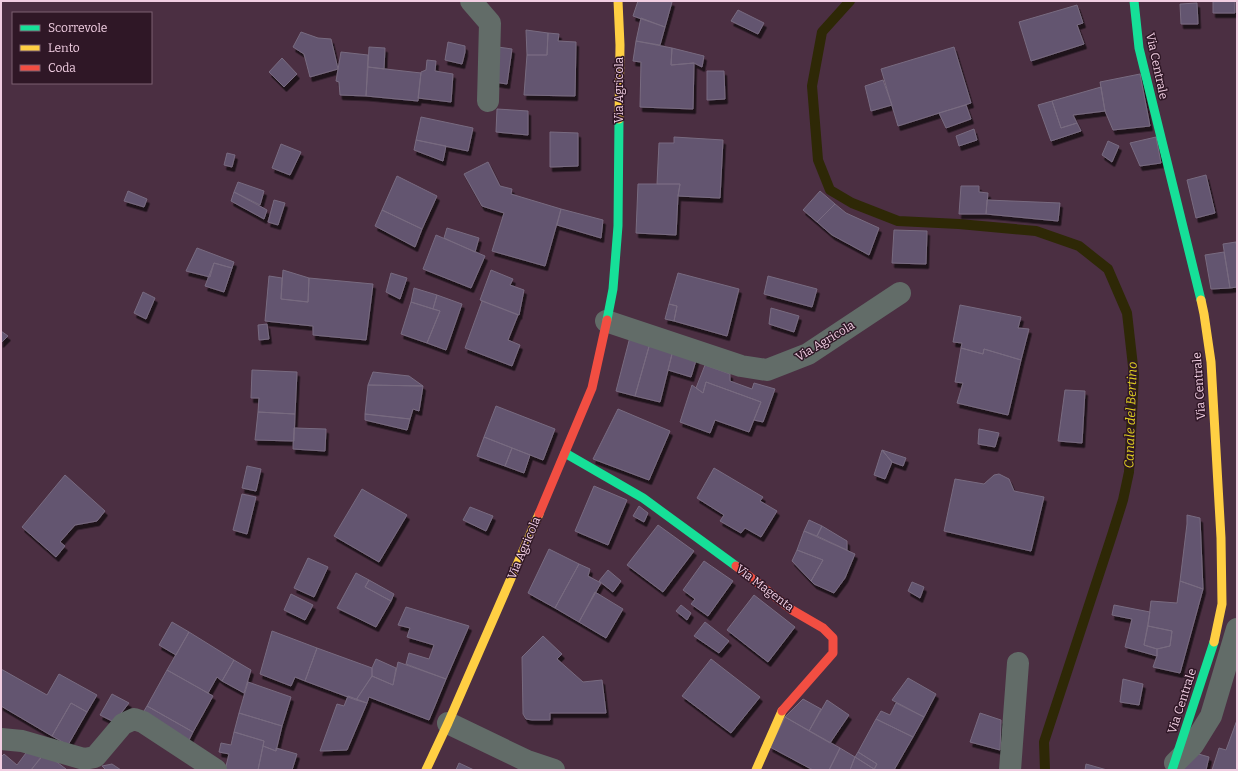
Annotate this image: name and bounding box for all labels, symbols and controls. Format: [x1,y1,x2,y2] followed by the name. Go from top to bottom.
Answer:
[12,12,152,84] legend
[48,21,107,35] text: Scorrevole
[1143,31,1171,101] street label: Via Centrale
[48,41,80,55] text: Lento
[612,56,626,123] street label: Via Agricola
[48,61,76,75] text: Coda
[793,318,857,364] street label: Via Agricola
[1190,352,1208,420] street label: Via Centrale
[1121,361,1140,469] water label: Canale del Bertino
[505,514,544,581] street label: Via Agricola
[733,562,797,615] street label: Via Magenta
[1165,667,1199,735] street label: Via Centrale

